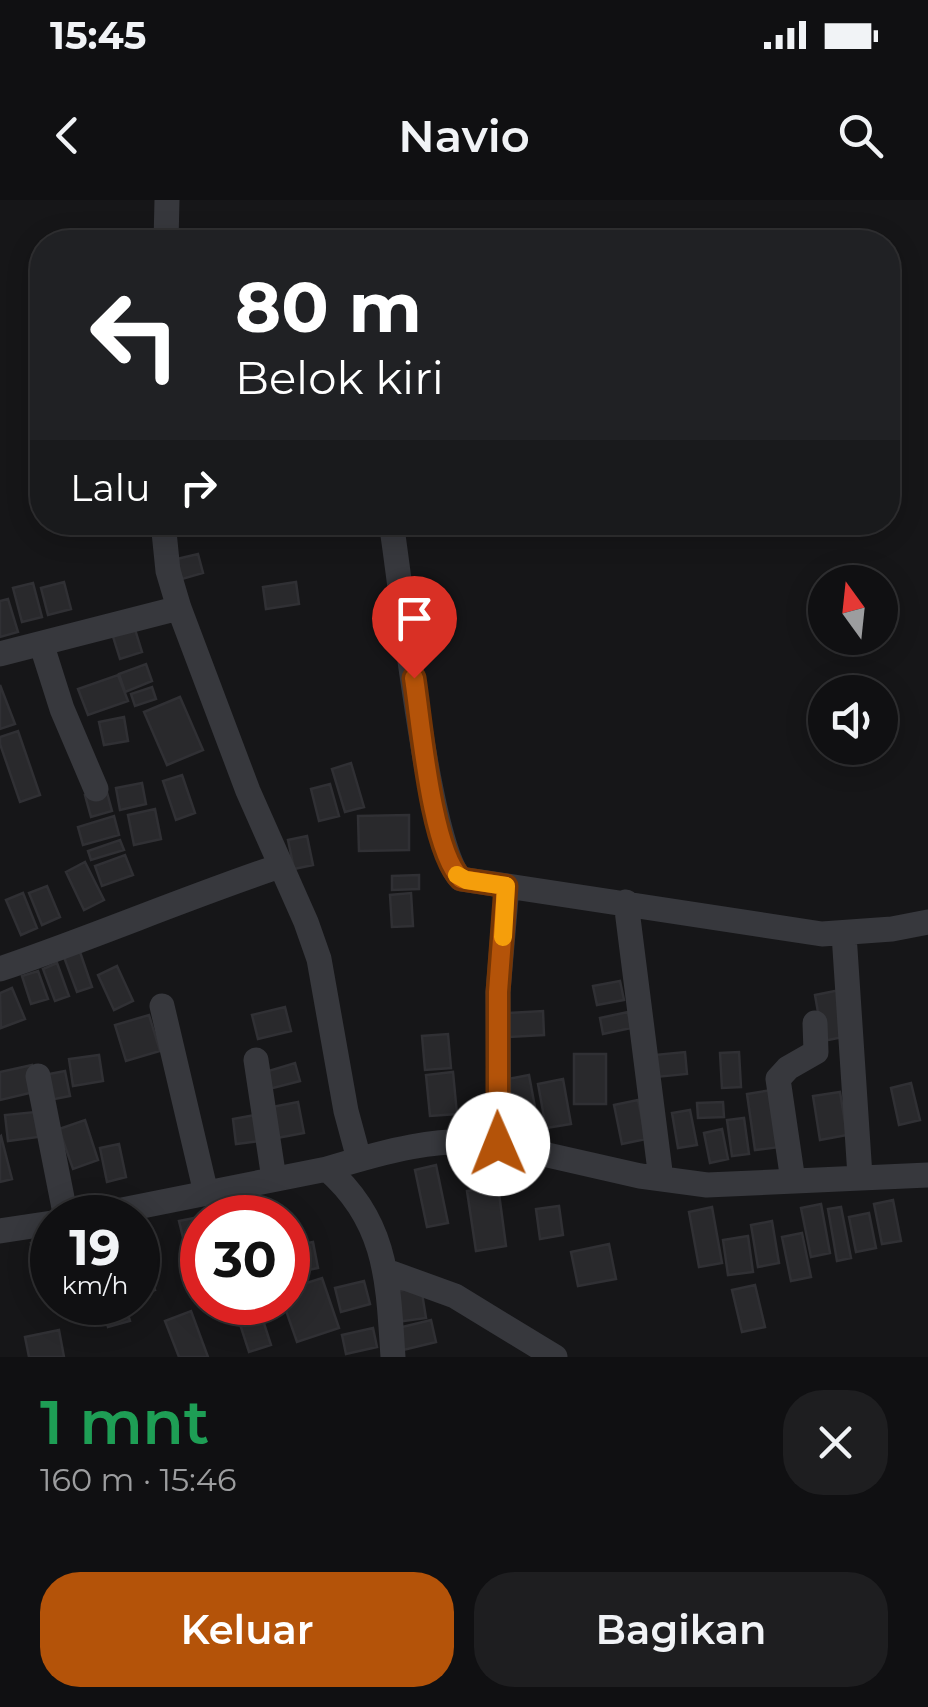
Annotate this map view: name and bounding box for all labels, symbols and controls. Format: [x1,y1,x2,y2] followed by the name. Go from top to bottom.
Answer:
[50,12,146,59] text: 15:45
[40,108,95,163] icon: back
[398,108,530,163] text: Navio
[833,108,888,163] icon: search
[235,264,422,350] text: 80 m
[70,270,200,400] icon: left
[235,350,444,405] text: Belok kiri
[171,460,226,515] icon: right
[70,464,151,511] text: Lalu
[808,565,898,655] north arrow
[808,565,898,765] map controls
[372,576,457,679] pin
[387,591,442,646] icon: arrive
[808,675,898,765] button: sound
[446,1092,550,1196] position arrow
[180,1195,310,1325] speed limit sign: 30
[69,1217,121,1278] text: 19
[62,1270,128,1300] text: km/h
[40,1386,209,1459] text: 1 mnt
[783,1390,888,1495] button: close
[40,1460,236,1499] text: 160 m · 15:46
[40,1572,454,1687] button: Keluar
[474,1572,888,1687] button: Bagikan

